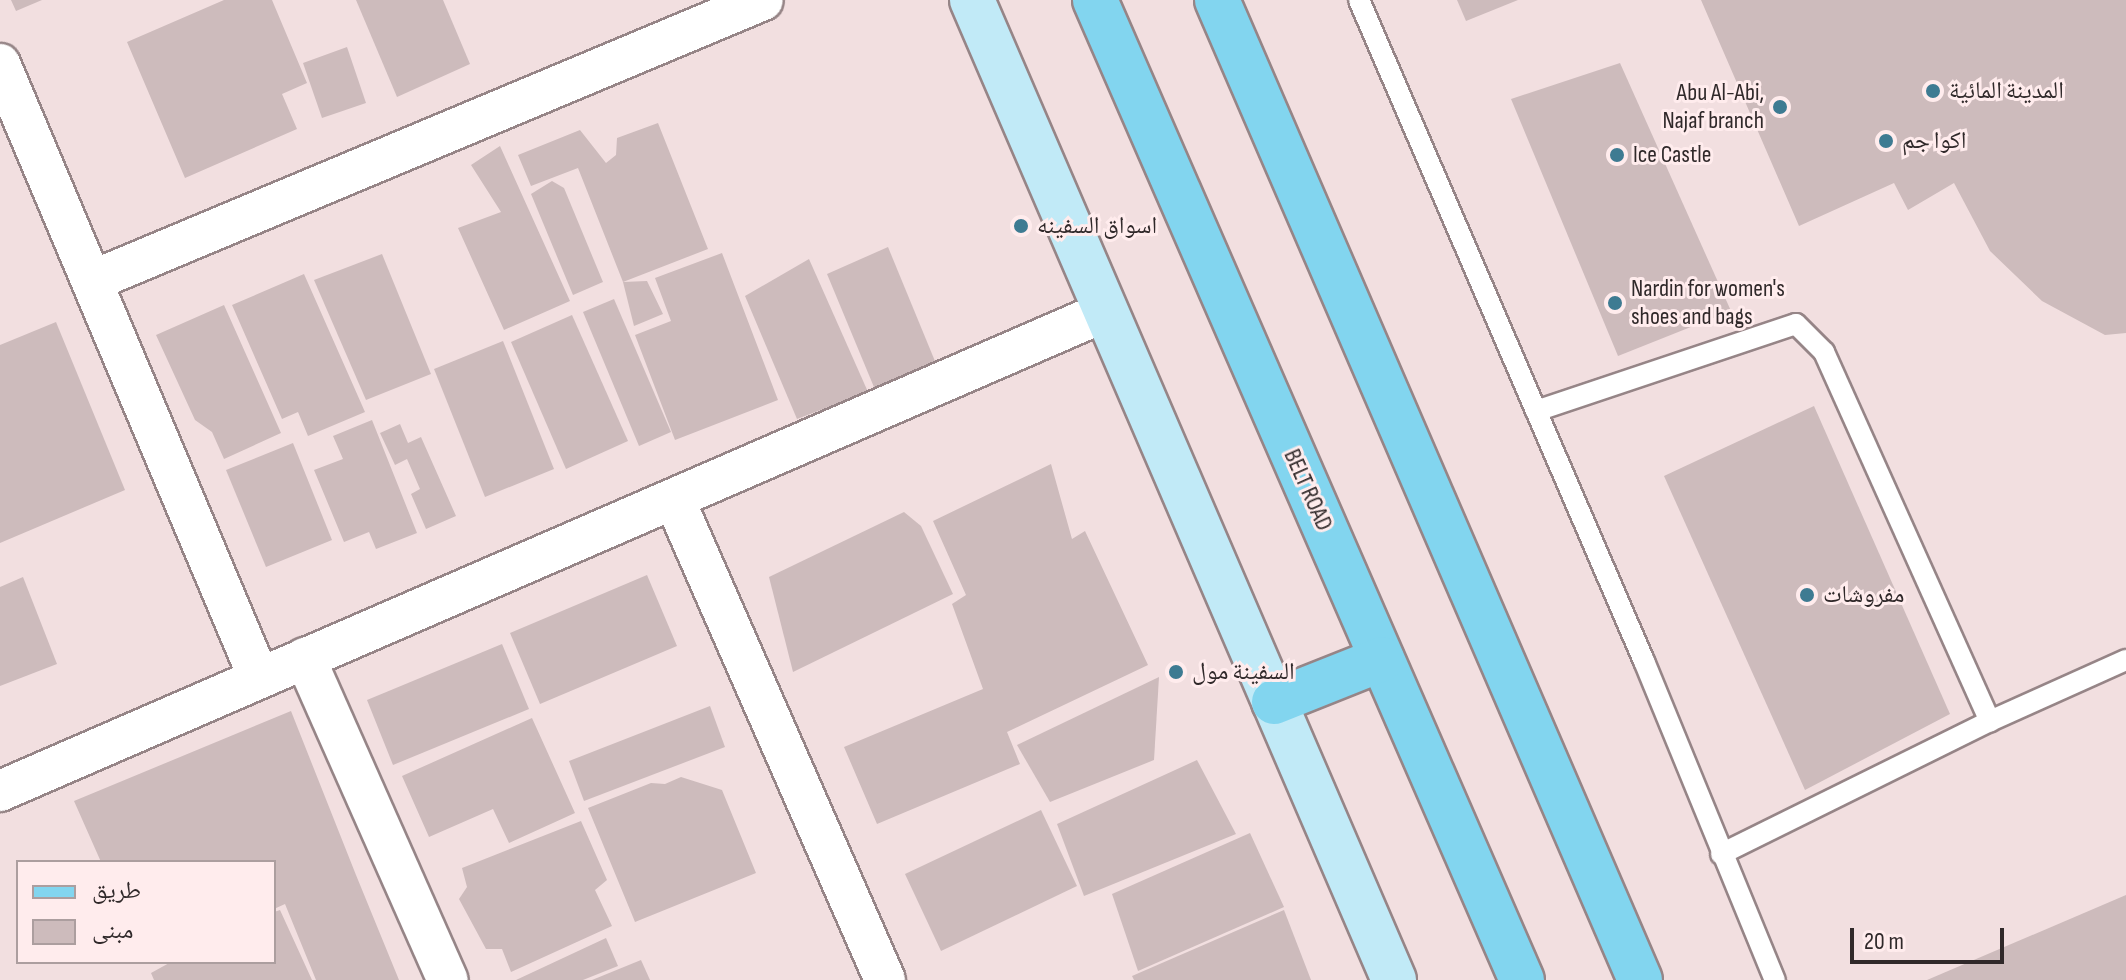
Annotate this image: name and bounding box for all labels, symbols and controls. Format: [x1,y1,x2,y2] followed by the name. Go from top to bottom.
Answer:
[1949,77,2064,105] place label: المدينة المائية
[1662,79,1764,135] place label: Abu Al-Abi, Najaf branch
[1924,82,1942,100] marker: المدينة المائية
[1771,98,1789,116] marker: Abu Al-Abi, Najaf branch
[1902,127,1966,155] place label: اكوا جم
[1877,132,1895,150] marker: اكوا جم
[1633,141,1711,169] place label: Ice Castle
[1608,146,1626,164] marker: Ice Castle
[1037,212,1157,240] place label: اسواق السفينه
[1012,217,1030,235] marker: اسواق السفينه
[1631,275,1785,331] place label: Nardin for women's shoes and bags
[1606,294,1624,312] marker: Nardin for women's shoes and bags
[1277,445,1339,535] street label: BELT ROAD
[1823,581,1905,609] place label: مفروشات
[1798,586,1816,604] marker: مفروشات
[1192,658,1295,686] place label: السفينة مول
[1167,663,1185,681] marker: السفينة مول
[16,860,276,964] legend
[92,876,141,905] text: طريق
[1854,912,2008,962] scale bar
[92,916,133,945] text: مبنى
[1864,927,1904,956] text: 20 m

